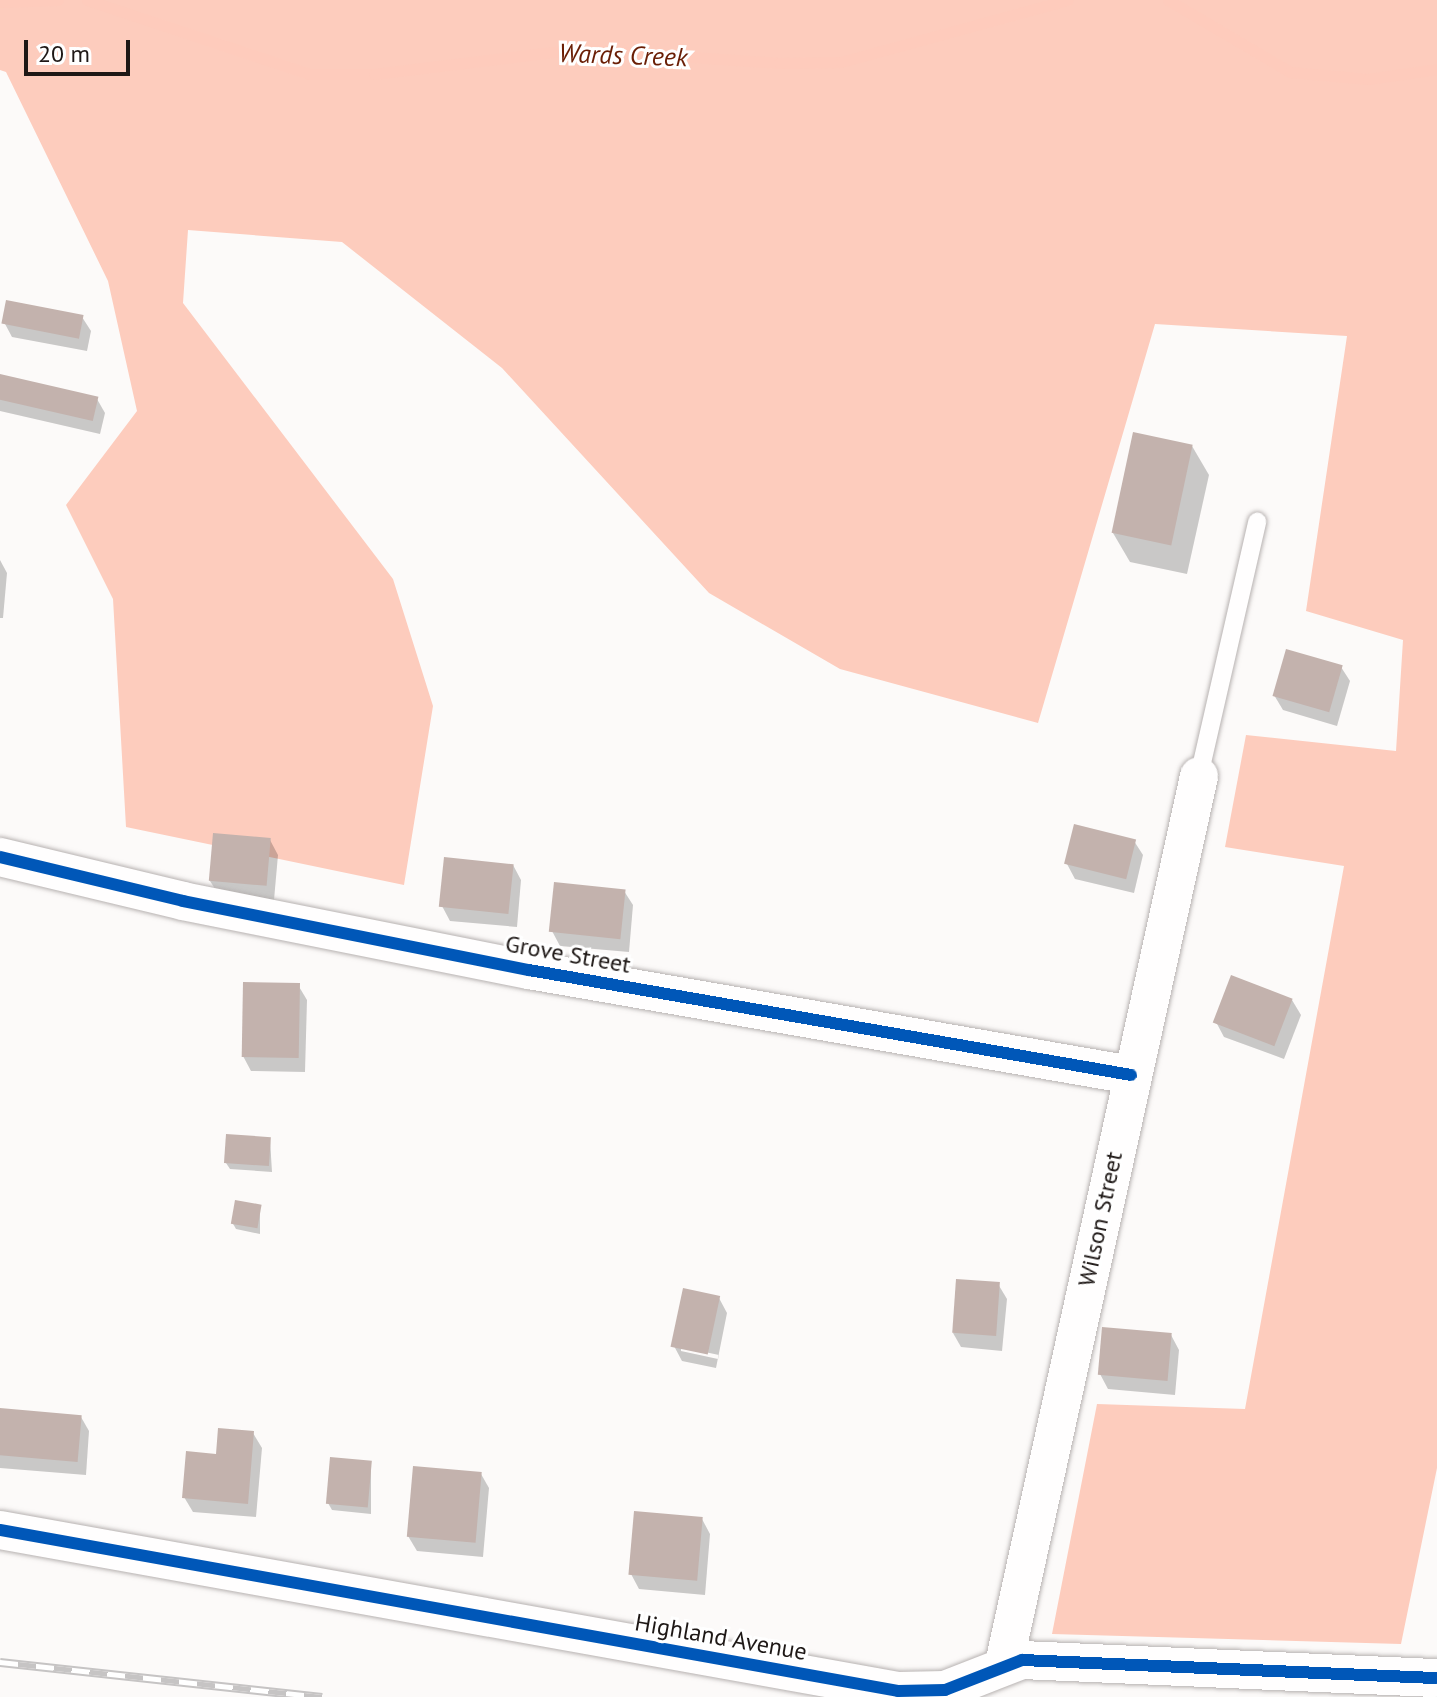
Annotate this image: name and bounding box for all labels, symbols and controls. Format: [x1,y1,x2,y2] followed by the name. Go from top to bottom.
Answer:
[28,24,134,74] scale bar
[558,37,688,73] water label: Wards Creek
[38,38,90,69] text: 20 m
[503,929,633,979] street label: Grove Street
[1072,1149,1128,1289] street label: Wilson Street
[632,1608,810,1666] street label: Highland Avenue

